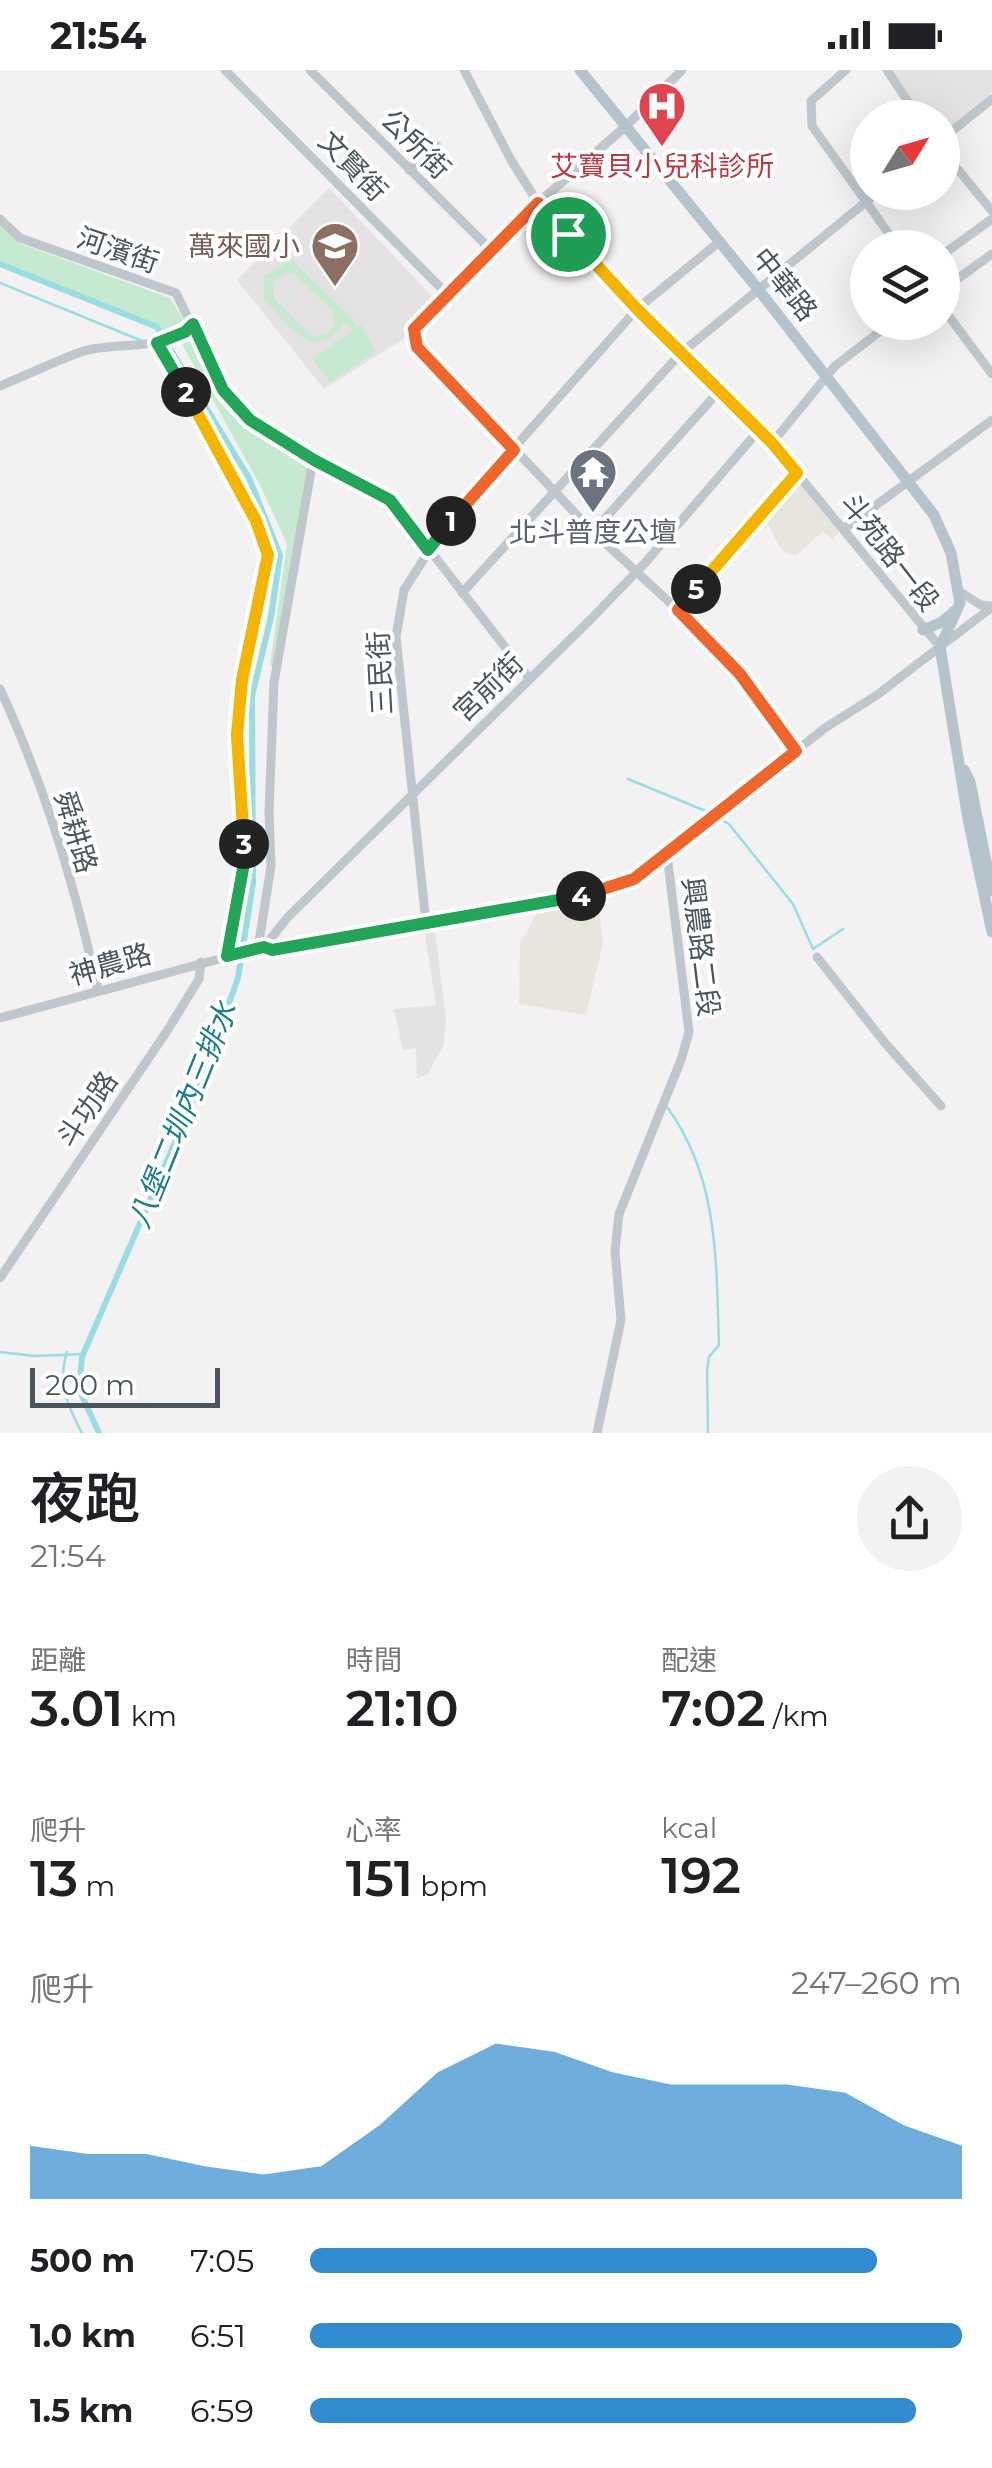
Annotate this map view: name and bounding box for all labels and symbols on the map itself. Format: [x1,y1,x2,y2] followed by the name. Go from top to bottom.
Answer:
[636,80,688,148] hospital icon: 艾寶貝小兒科診所
[850,100,960,210] north arrow
[374,102,458,186] street label: 公所街
[312,124,394,208] street label: 文賢街
[550,149,774,183] place label: 艾寶貝小兒科診所
[526,192,611,277] pin
[73,220,163,280] street label: 河濱街
[309,220,361,288] school or university icon: 萬來國小
[188,229,300,263] place label: 萬來國小
[745,241,825,327] street label: 中華路
[161,367,211,417] pin: 2
[567,446,619,514] temple icon: 北斗普度公壇
[834,486,946,618] street label: 斗苑路一段
[426,496,476,546] pin: 1
[509,515,677,549] place label: 北斗普度公壇
[671,564,721,614] pin: 5
[361,630,399,716] street label: 三民街
[446,646,530,728] street label: 宮前街
[47,787,105,877] street label: 舜耕路
[219,819,269,869] pin: 3
[556,871,606,921] pin: 4
[676,875,726,1019] street label: 興農路二段
[65,936,155,992] street label: 神農路
[120,995,245,1233] water label: 八堡二圳內三排水
[49,1065,125,1153] street label: 斗功路
[30,1363,220,1408] scale bar

